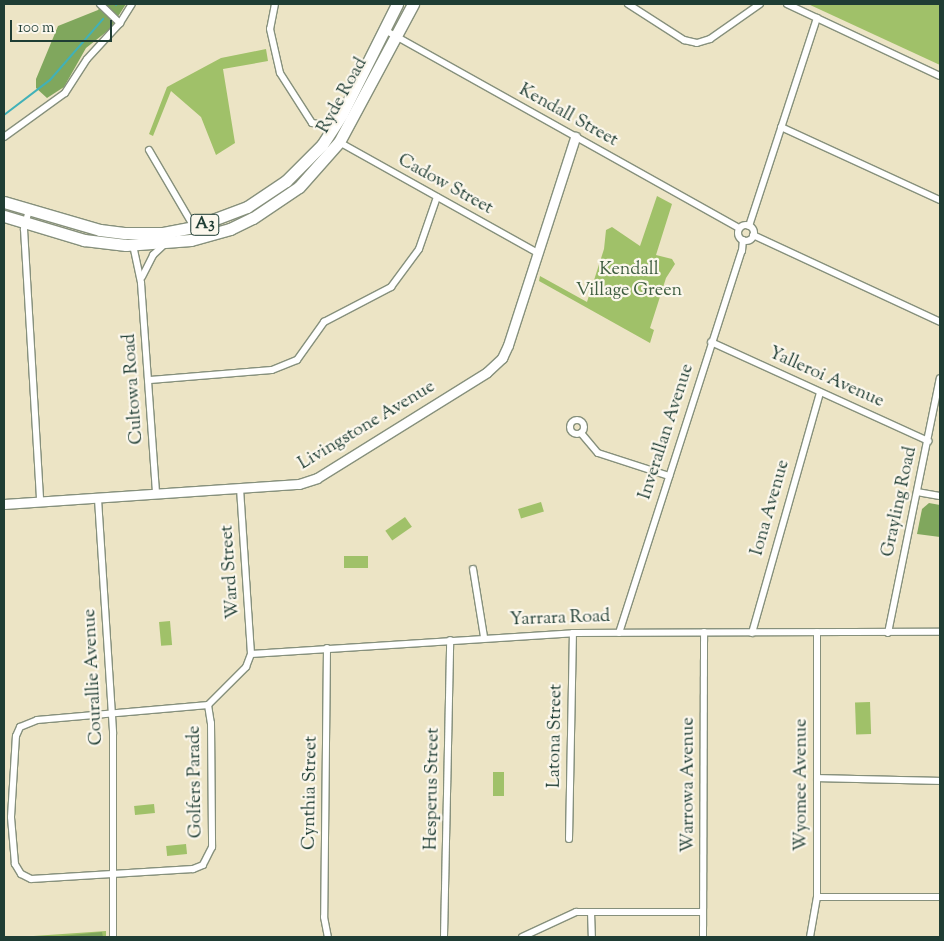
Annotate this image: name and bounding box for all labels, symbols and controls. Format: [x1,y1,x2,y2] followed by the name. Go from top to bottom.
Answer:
[12,10,115,42] scale bar
[18,18,54,39] text: 100 m
[313,54,373,138] street label: Ryde Road
[515,80,621,152] street label: Kendall Street
[394,150,496,220] street label: Cadow Street
[190,212,220,238] road number: A3
[576,260,682,302] park label: Kendall Village Green
[119,333,149,445] street label: Cultowa Road
[765,343,887,413] street label: Yalleroi Avenue
[635,361,699,503] street label: Inverallan Avenue
[295,377,439,475] street label: Livingstone Avenue
[878,445,922,559] street label: Grayling Road
[747,458,795,558] street label: Iona Avenue
[217,524,245,620] street label: Ward Street
[509,606,611,632] street label: Yarrara Road
[80,608,108,746] street label: Courallie Avenue
[544,684,568,788] street label: Latona Street
[678,717,700,853] street label: Warrowa Avenue
[791,719,813,851] street label: Wyomee Avenue
[184,726,208,838] street label: Golfers Parade
[421,728,445,850] street label: Hesperus Street
[299,736,323,850] street label: Cynthia Street

